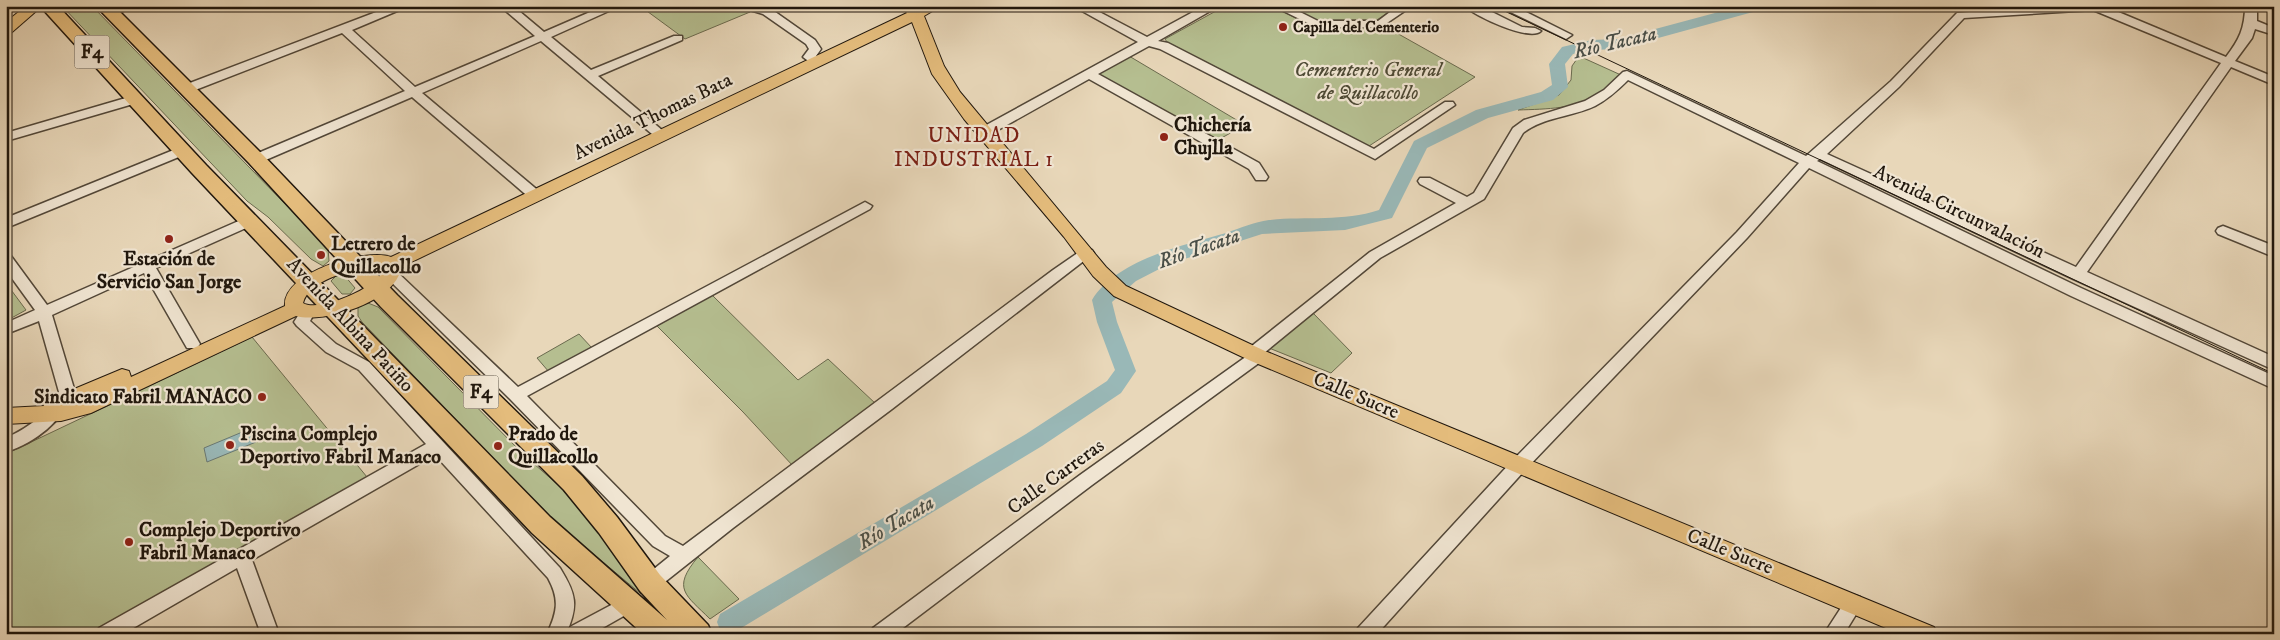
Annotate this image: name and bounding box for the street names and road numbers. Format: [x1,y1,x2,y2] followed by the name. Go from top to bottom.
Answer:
[74,36,110,68] road number: F4
[570,67,737,166] street label: Avenida Thomas Bata
[1869,160,2049,265] street label: Avenida Circunvalación
[281,252,419,398] street label: Avenida Albina Patiño
[1309,367,1403,425] street label: Calle Sucre
[464,376,498,408] road number: F4
[1003,433,1110,521] street label: Calle Carreras
[1683,523,1777,581] street label: Calle Sucre

